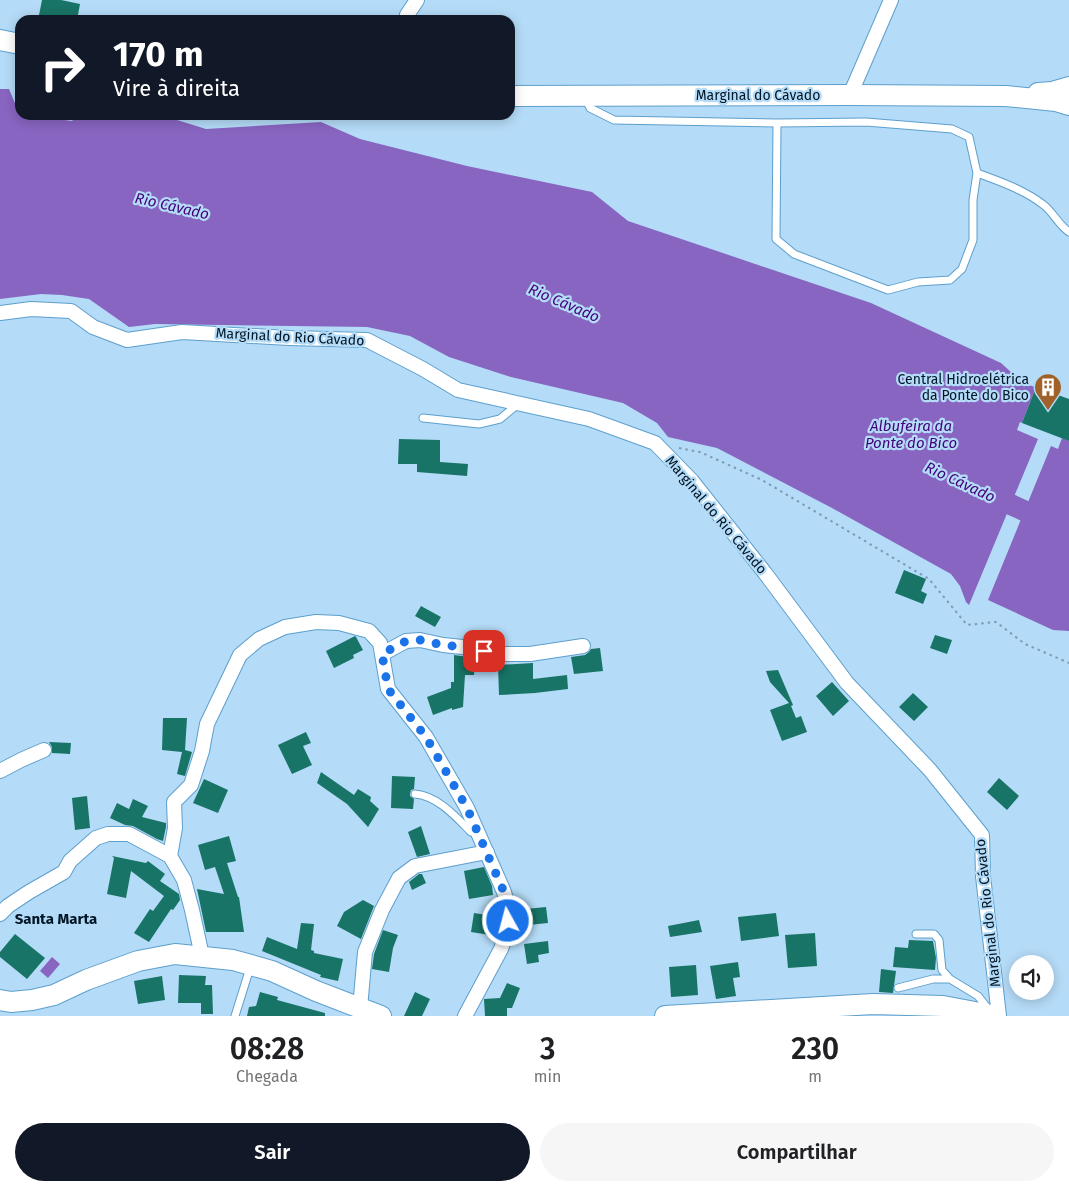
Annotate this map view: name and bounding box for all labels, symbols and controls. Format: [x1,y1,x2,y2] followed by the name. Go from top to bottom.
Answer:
[113,33,204,75] text: 170 m
[30,35,95,100] icon: right
[113,75,240,102] text: Vire à direita
[696,87,820,104] street label: Marginal do Cávado
[133,189,211,223] water label: Rio Cávado
[526,280,602,326] water label: Rio Cávado
[215,325,365,349] street label: Marginal do Rio Cávado
[897,371,1029,404] place label: Central Hidroelétrica da Ponte do Bico
[1033,372,1063,411] building icon: Central Hidroelétrica da Ponte do Bico
[865,417,957,452] water label: Albufeira da Ponte do Bico
[662,452,770,578] street label: Marginal do Rio Cávado
[922,458,998,506] water label: Rio Cávado
[463,630,505,672] pin
[470,637,498,665] icon: arrive
[972,838,1004,988] street label: Marginal do Rio Cávado
[481,894,533,946] position arrow
[15,910,97,928] district label: Santa Marta
[1009,955,1054,1000] map controls
[1009,955,1054,1000] button: sound
[230,1031,304,1067] text: 08:28
[540,1031,555,1067] text: 3
[791,1031,839,1067] text: 230
[236,1067,298,1086] text: Chegada
[534,1067,561,1086] text: min
[808,1067,822,1086] text: m
[15,1123,530,1181] button: Sair
[540,1123,1054,1181] button: Compartilhar

